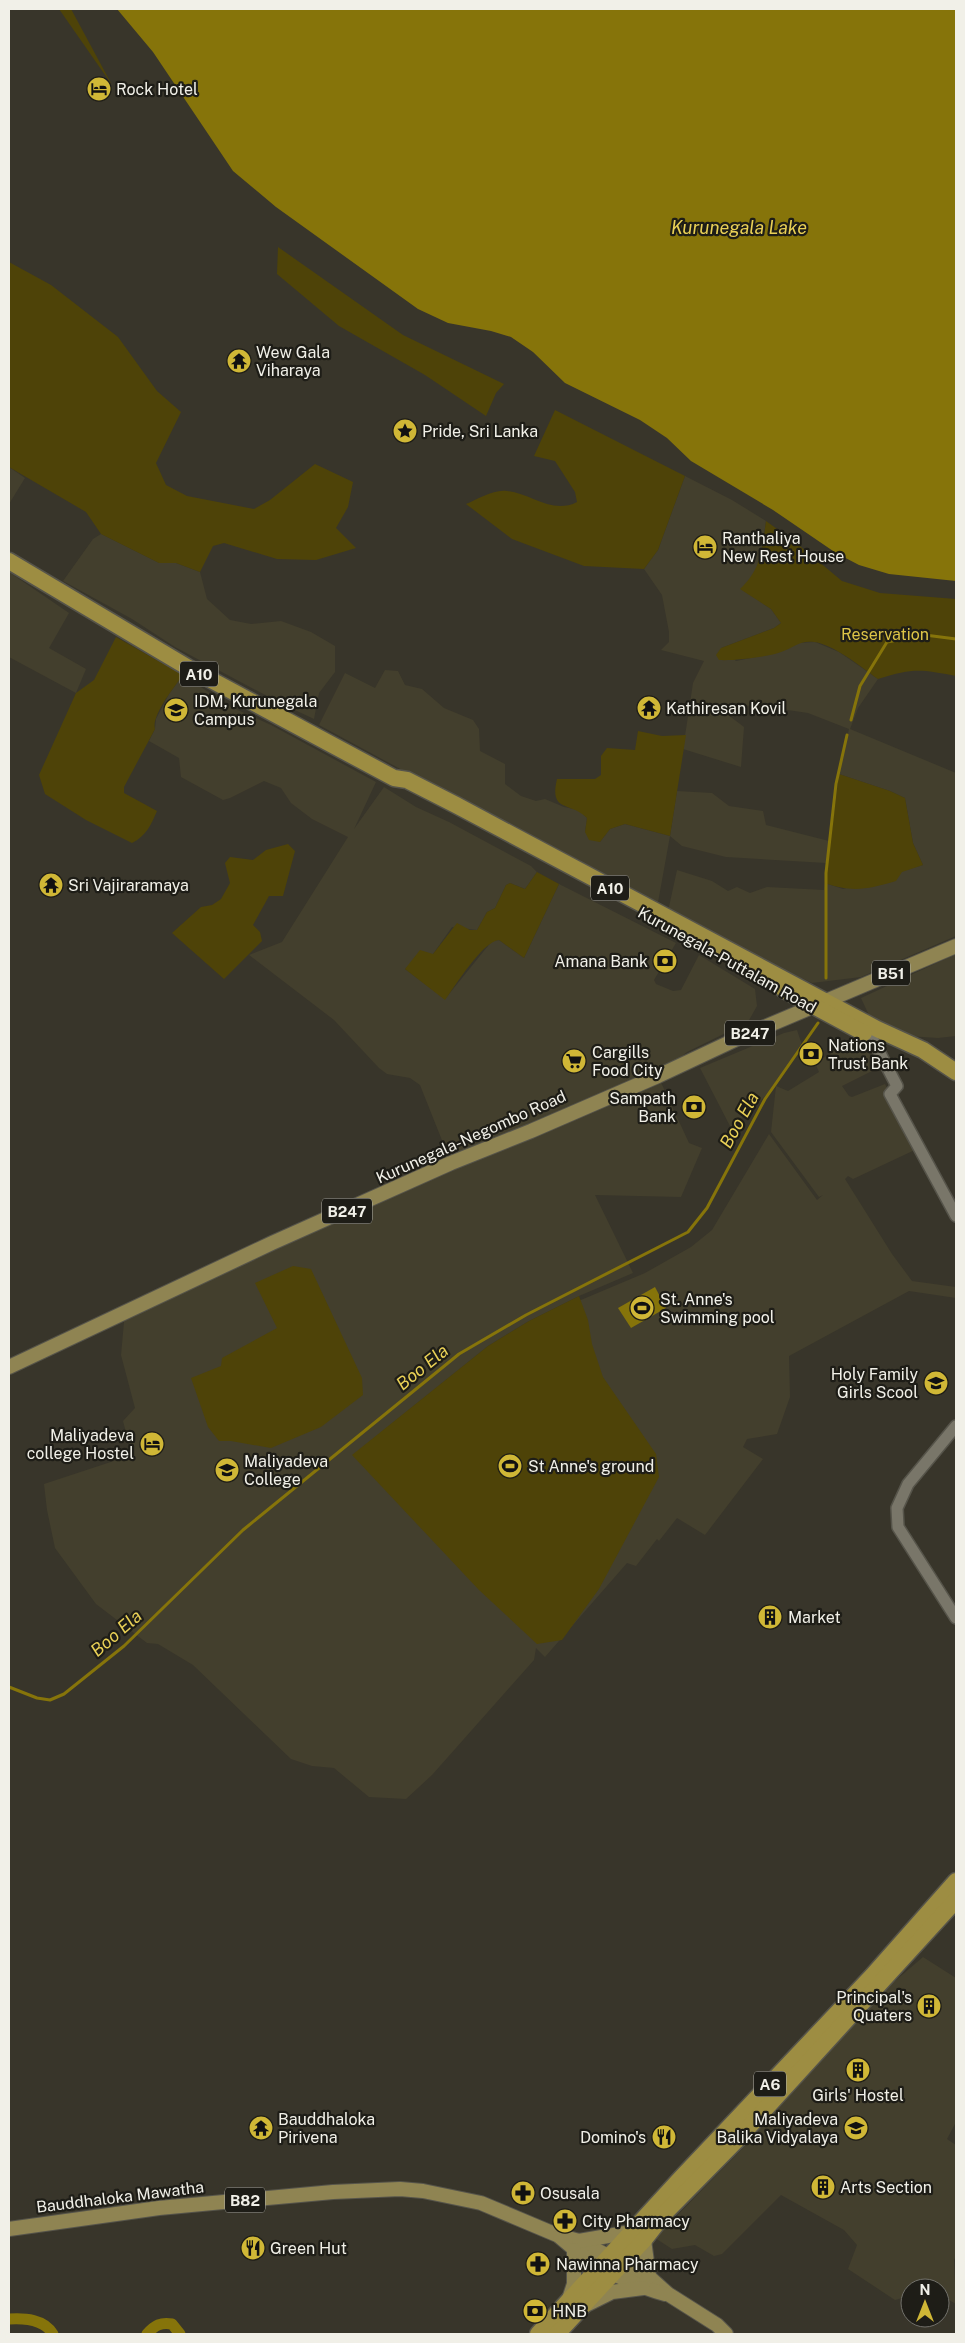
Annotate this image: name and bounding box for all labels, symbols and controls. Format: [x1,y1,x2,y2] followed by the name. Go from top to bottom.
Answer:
[86,76,112,102] hotel icon: Rock Hotel
[116,80,198,99] place label: Rock Hotel
[671,217,807,238] water label: Kurunegala Lake
[256,343,330,380] place label: Wew Gala Viharaya
[226,348,252,374] temple icon: Wew Gala Viharaya
[392,418,418,444] place icon: Pride, Sri Lanka
[422,422,538,441] place label: Pride, Sri Lanka
[722,529,844,566] place label: Ranthaliya New Rest House
[692,534,718,560] hotel icon: Ranthaliya New Rest House
[841,625,929,644] park label: Reservation
[180,662,218,686] road number: A10
[194,692,317,729] place label: IDM, Kurunegala Campus
[636,695,662,721] temple icon: Kathiresan Kovil
[163,697,189,723] school or university icon: IDM, Kurunegala Campus
[666,699,787,718] place label: Kathiresan Kovil
[38,872,64,898] temple icon: Sri Vajiraramaya
[68,876,189,895] place label: Sri Vajiraramaya
[591,876,629,900] road number: A10
[634,903,820,1017] street label: Kurunegala-Puttalam Road
[652,948,678,974] bank icon: Amana Bank
[554,952,648,971] place label: Amana Bank
[872,960,910,986] road number: B51
[725,1020,775,1046] road number: B247
[828,1036,908,1073] place label: Nations Trust Bank
[798,1041,824,1067] bank icon: Nations Trust Bank
[592,1043,663,1080] place label: Cargills Food City
[561,1048,587,1074] supermarket icon: Cargills Food City
[373,1086,569,1188] street label: Kurunegala-Negombo Road
[715,1088,763,1152] water label: Boo Ela
[609,1089,676,1126] place label: Sampath Bank
[681,1094,707,1120] bank icon: Sampath Bank
[322,1198,372,1224] road number: B247
[660,1290,775,1327] place label: St. Anne's Swimming pool
[629,1295,655,1321] sports icon: St. Anne's Swimming pool
[392,1340,452,1394] water label: Boo Ela
[831,1365,918,1402] place label: Holy Family Girls Scool
[923,1370,949,1396] school or university icon: Holy Family Girls Scool
[27,1426,134,1463] place label: Maliyadeva college Hostel
[139,1431,165,1457] hotel icon: Maliyadeva college Hostel
[244,1452,328,1489] place label: Maliyadeva College
[497,1453,523,1479] sports icon: St Anne's ground
[214,1457,240,1483] school or university icon: Maliyadeva College
[528,1457,654,1476] place label: St Anne's ground
[757,1604,783,1630] building icon: Market
[86,1605,146,1661] water label: Boo Ela
[788,1608,841,1627] place label: Market
[836,1988,912,2025] place label: Principal's Quaters
[916,1993,942,2019] building icon: Principal's Quaters
[845,2057,871,2083] building icon: Girls' Hostel
[754,2072,786,2096] road number: A6
[812,2086,904,2105] place label: Girls' Hostel
[278,2110,375,2147] place label: Bauddhaloka Pirivena
[716,2110,838,2147] place label: Maliyadeva Balika Vidyalaya
[248,2115,274,2141] temple icon: Bauddhaloka Pirivena
[843,2115,869,2141] school or university icon: Maliyadeva Balika Vidyalaya
[651,2124,677,2150] restaurant icon: Domino's
[580,2128,646,2147] place label: Domino's
[810,2174,836,2200] building icon: Arts Section
[35,2177,205,2217] street label: Bauddhaloka Mawatha
[840,2178,932,2197] place label: Arts Section
[510,2180,536,2206] pharmacy icon: Osusala
[540,2184,600,2203] place label: Osusala
[225,2188,265,2212] road number: B82
[552,2208,578,2234] pharmacy icon: City Pharmacy
[582,2212,690,2231] place label: City Pharmacy
[240,2235,266,2261] restaurant icon: Green Hut
[270,2239,347,2258] place label: Green Hut
[525,2251,551,2277] pharmacy icon: Nawinna Pharmacy
[556,2255,699,2274] place label: Nawinna Pharmacy
[900,2278,950,2328] north arrow
[920,2282,930,2298] text: N
[522,2298,548,2324] bank icon: HNB
[552,2302,587,2321] place label: HNB

